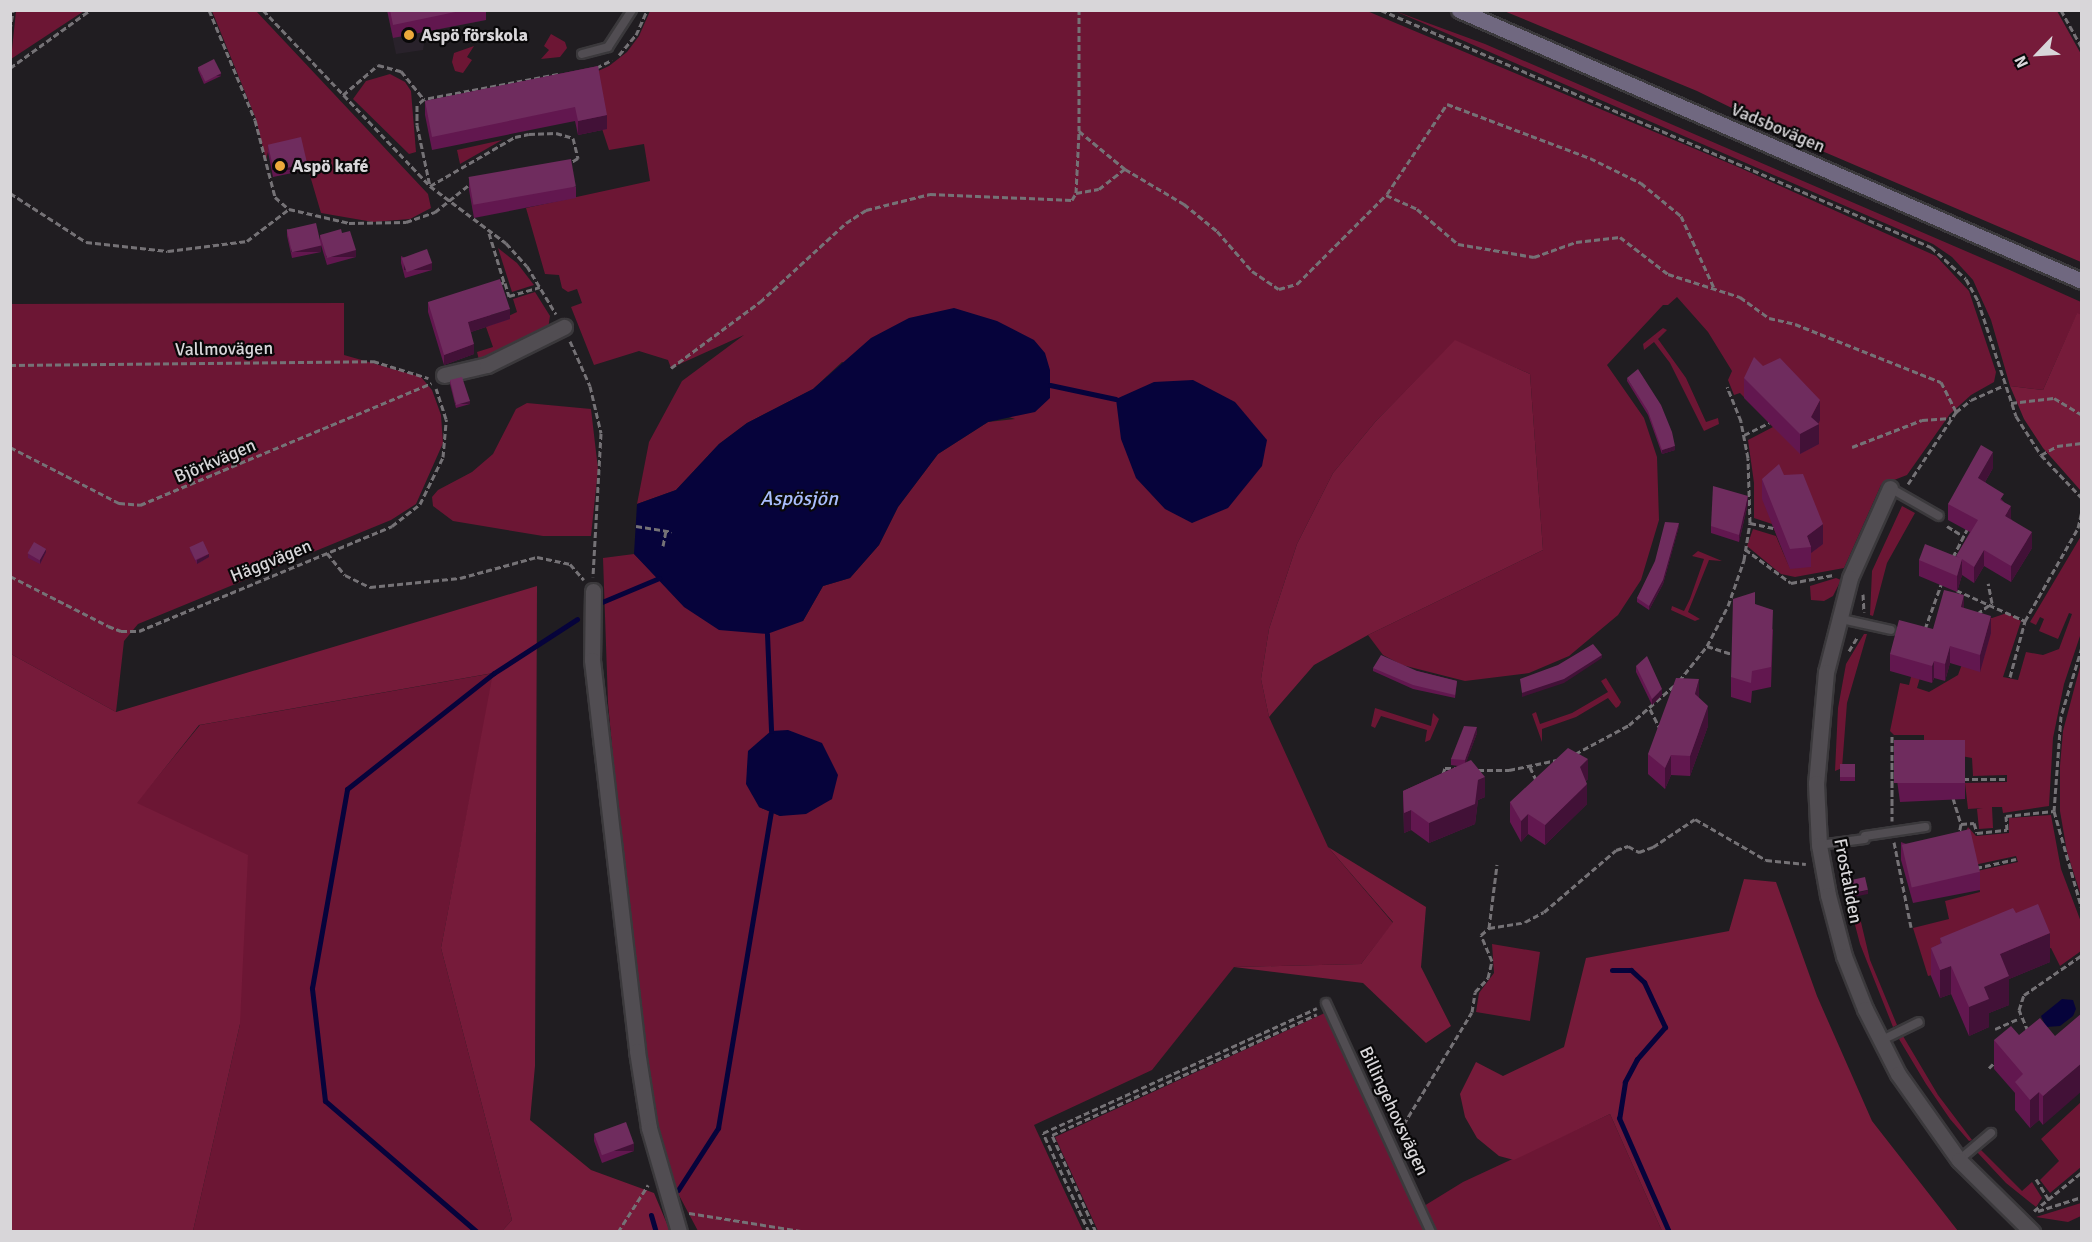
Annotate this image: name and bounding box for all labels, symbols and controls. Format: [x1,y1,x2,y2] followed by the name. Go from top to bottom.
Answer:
[421,24,528,46] place label: Aspö förskola
[2008,24,2068,84] north arrow
[402,28,416,42] marker: Aspö förskola
[2010,52,2033,71] text: N
[1728,98,1828,158] street label: Vadsbovägen
[292,155,368,177] place label: Aspö kafé
[273,159,287,173] marker: Aspö kafé
[175,337,273,361] street label: Vallmovägen
[171,434,259,488] street label: Björkvägen
[760,486,838,510] water label: Aspösjön
[227,535,315,587] street label: Häggvägen
[1829,837,1867,925] street label: Frostaliden
[1355,1043,1433,1179] street label: Billingehovsvägen

